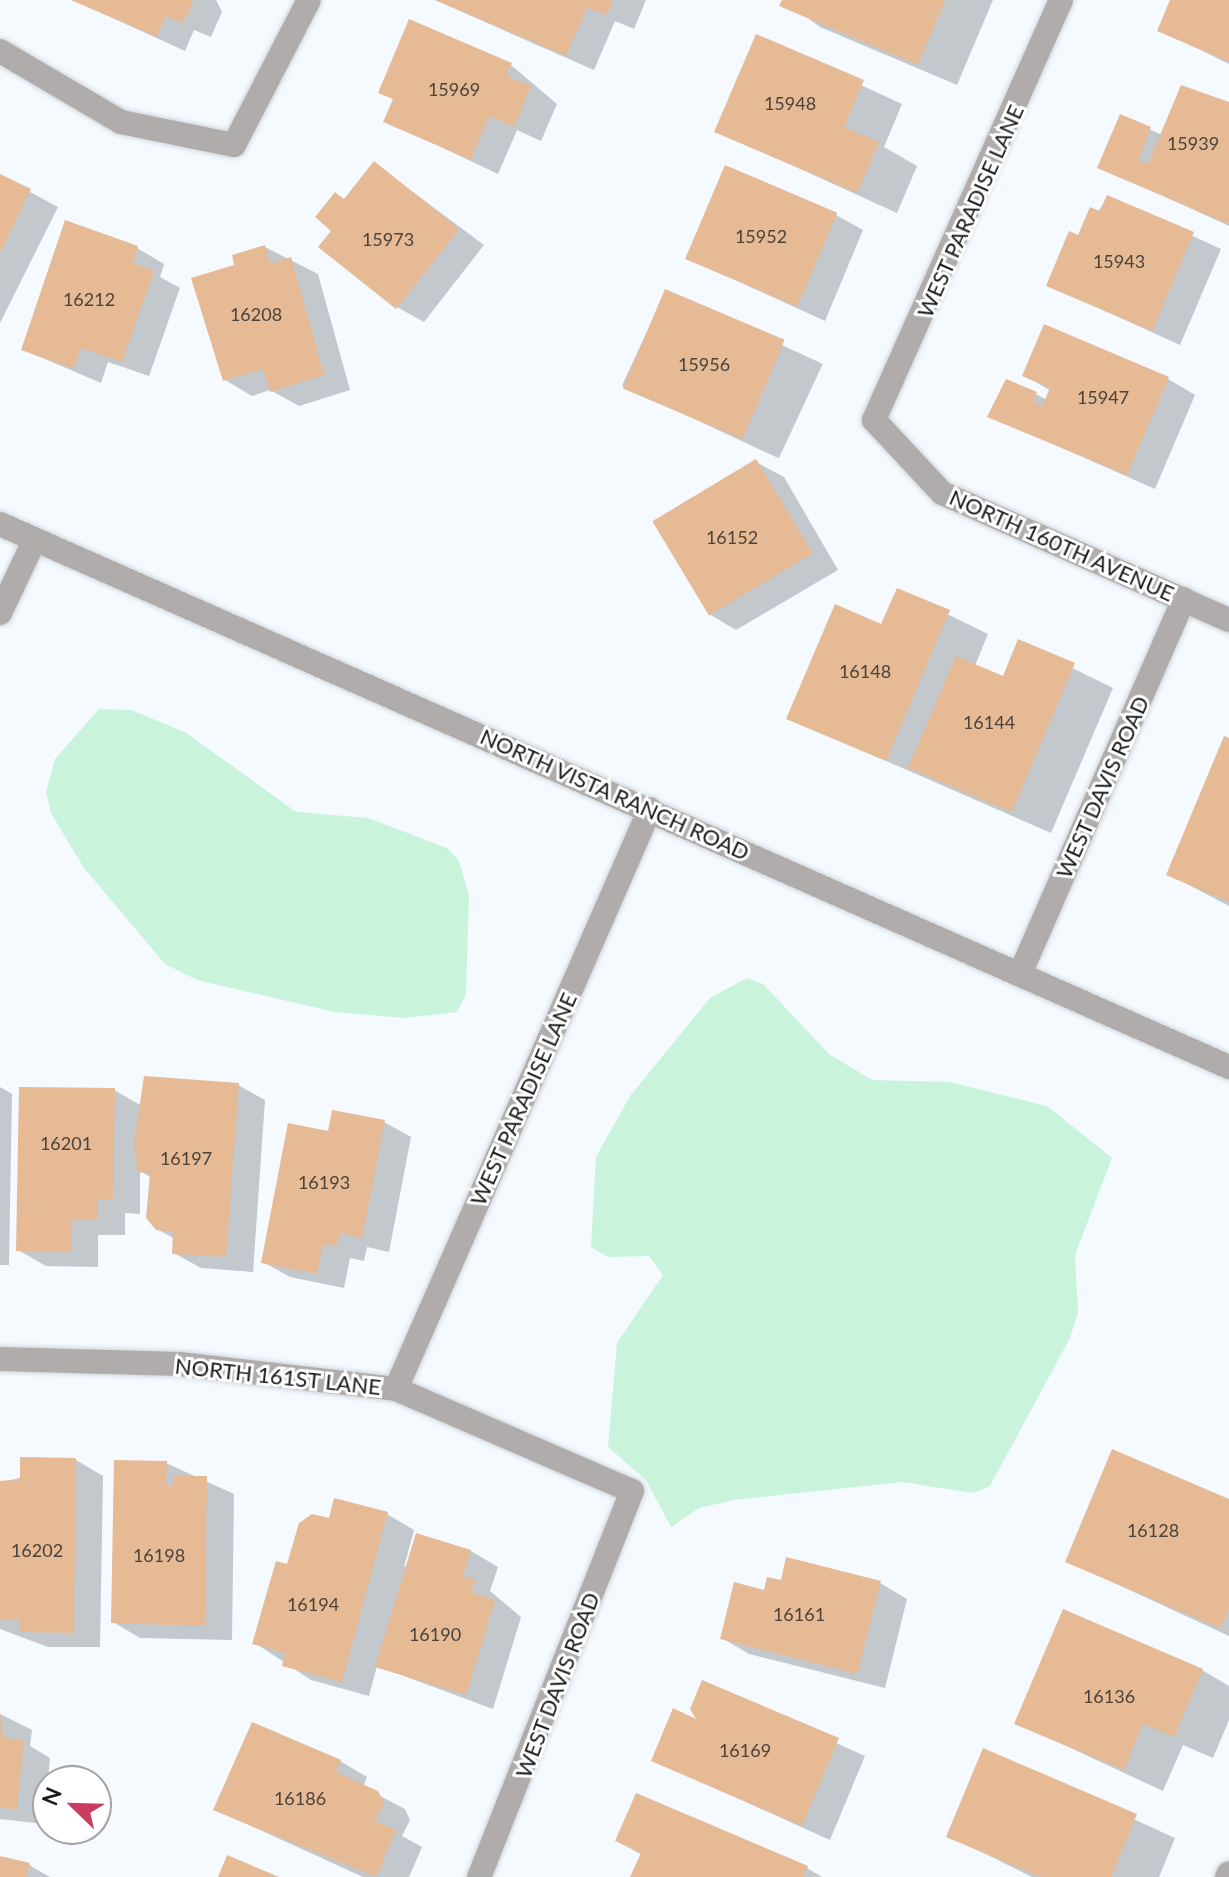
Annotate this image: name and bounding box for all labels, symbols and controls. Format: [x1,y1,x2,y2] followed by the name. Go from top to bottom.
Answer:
[428,78,480,100] house number: 15969
[764,92,816,114] house number: 15948
[911,100,1029,322] street label: WEST PARADISE LANE
[1167,132,1219,154] house number: 15939
[735,225,787,247] house number: 15952
[362,228,414,250] house number: 15973
[1093,250,1145,272] house number: 15943
[63,288,115,310] house number: 16212
[230,303,282,325] house number: 16208
[678,353,730,375] house number: 15956
[1077,386,1129,408] house number: 15947
[945,483,1179,607] street label: NORTH 160TH AVENUE
[706,526,758,548] house number: 16152
[839,660,891,682] house number: 16148
[1050,692,1154,882] street label: WEST DAVIS ROAD
[963,711,1015,733] house number: 16144
[476,722,754,866] street label: NORTH VISTA RANCH ROAD
[464,988,582,1210] street label: WEST PARADISE LANE
[40,1132,92,1154] house number: 16201
[160,1147,212,1169] house number: 16197
[298,1171,350,1193] house number: 16193
[173,1352,383,1400] street label: NORTH 161ST LANE
[1127,1519,1179,1541] house number: 16128
[11,1539,63,1561] house number: 16202
[133,1544,185,1566] house number: 16198
[509,1588,605,1782] street label: WEST DAVIS ROAD
[287,1593,339,1615] house number: 16194
[773,1603,825,1625] house number: 16161
[409,1623,461,1645] house number: 16190
[1083,1685,1135,1707] house number: 16136
[719,1739,771,1761] house number: 16169
[32,1765,112,1845] north arrow
[36,1783,67,1809] text: N
[274,1787,326,1809] house number: 16186

